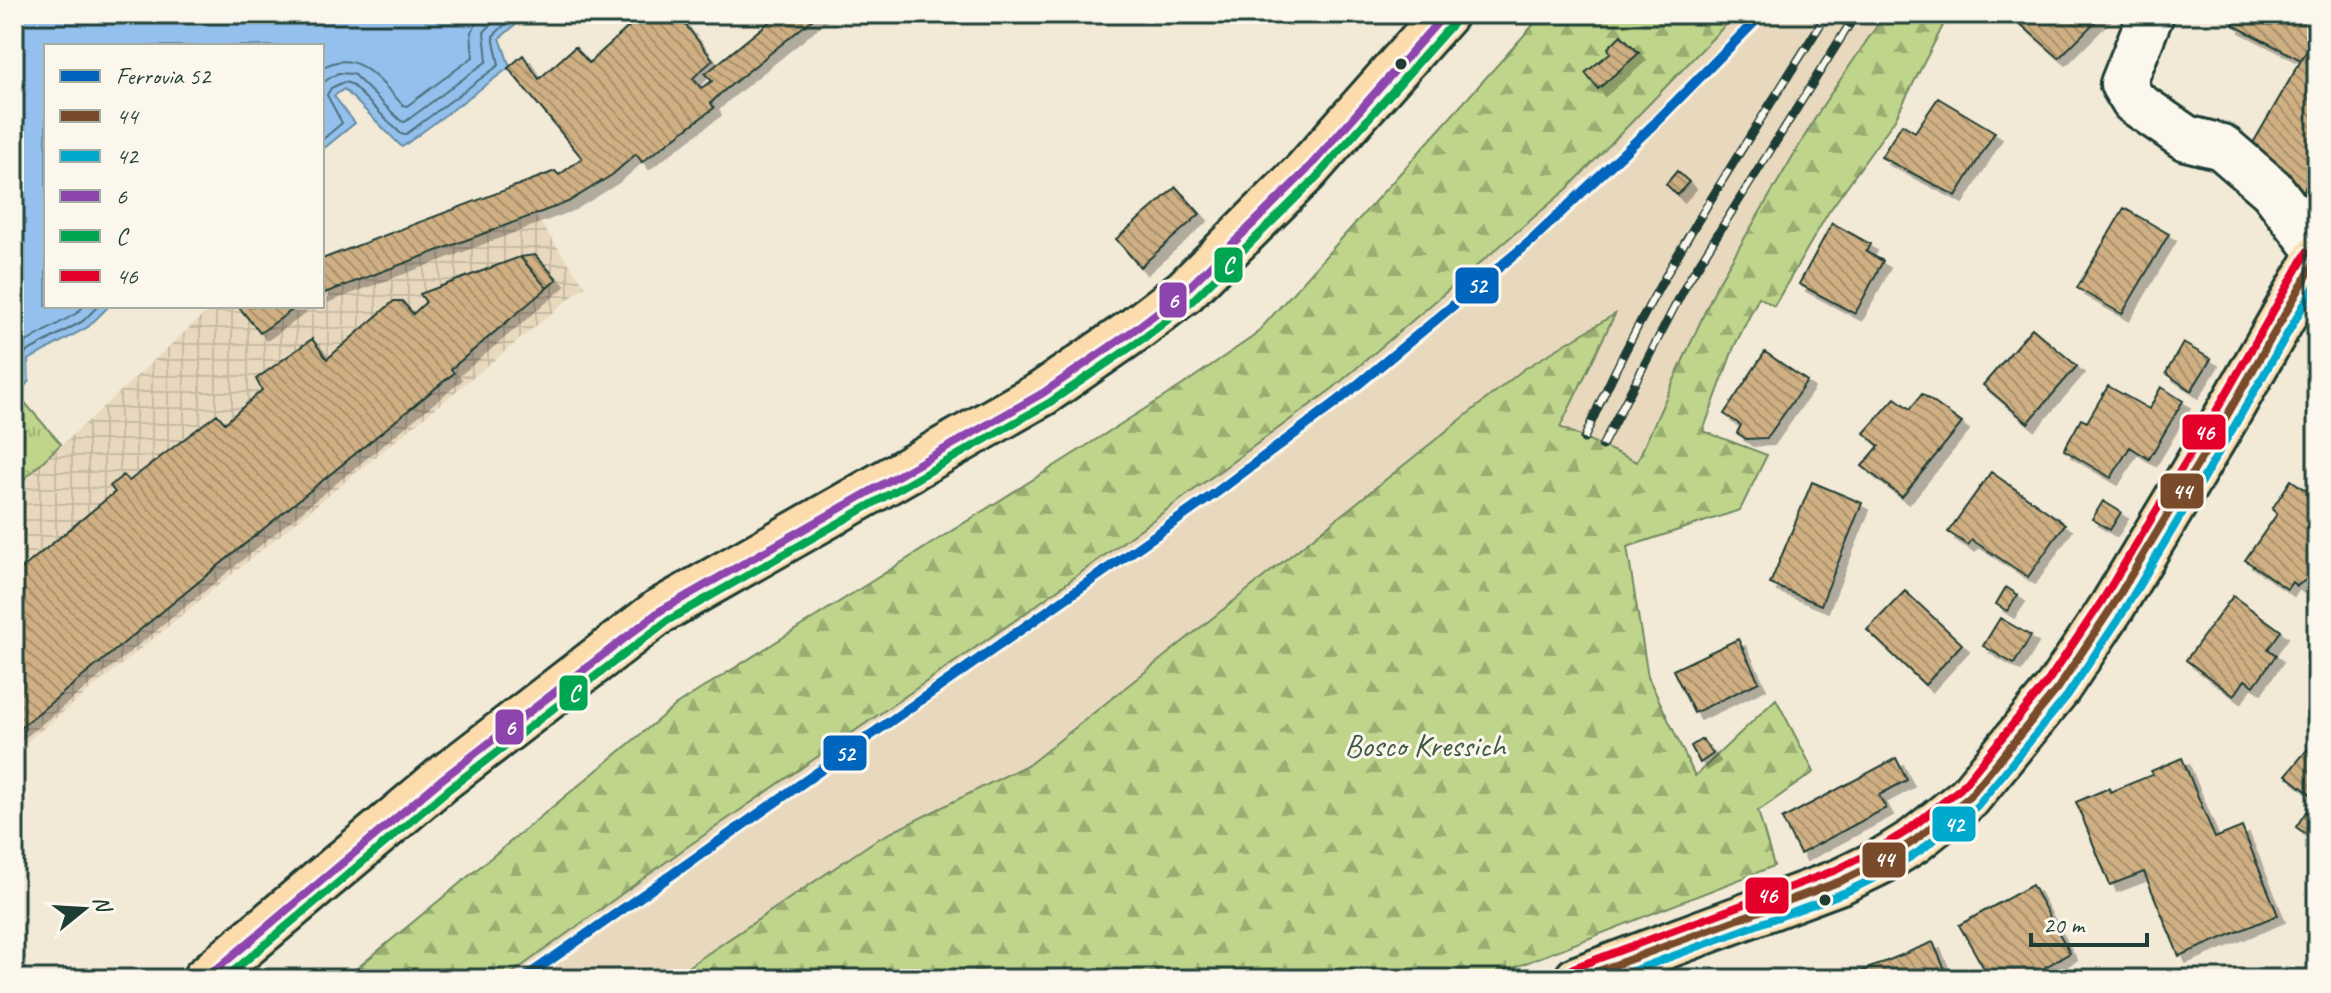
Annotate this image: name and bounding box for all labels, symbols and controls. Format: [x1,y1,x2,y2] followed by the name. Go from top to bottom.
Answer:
[44,44,324,308] legend
[1393,56,1409,72] unlabelled marker
[116,61,213,91] text: Ferrovia 52
[116,101,140,131] text: 44
[116,141,140,171] text: 42
[116,181,128,211] text: 6
[116,221,130,251] text: C
[1213,246,1244,284] line badge: C
[1223,252,1237,280] text: C
[116,261,139,291] text: 46
[1454,266,1500,305] line badge: 52
[1467,272,1489,300] text: 52
[1158,281,1188,319] line badge: 6
[1168,287,1180,315] text: 6
[2181,413,2227,451] line badge: 46
[2194,419,2216,447] text: 46
[2159,472,2205,510] line badge: 44
[2172,478,2195,506] text: 44
[558,674,589,712] line badge: C
[569,680,583,708] text: C
[494,708,525,746] line badge: 6
[505,714,517,742] text: 6
[1345,725,1508,766] park label: Bosco Kressich
[822,734,868,772] line badge: 52
[835,740,857,768] text: 52
[1931,805,1977,843] line badge: 42
[1944,811,1966,839] text: 42
[1861,841,1907,879] line badge: 44
[1874,846,1897,874] text: 44
[44,869,124,949] north arrow
[1744,876,1790,915] line badge: 46
[1757,882,1779,910] text: 46
[87,892,119,917] text: N
[1817,892,1833,908] unlabelled marker
[2031,897,2147,947] scale bar
[2043,910,2086,940] text: 20 m

